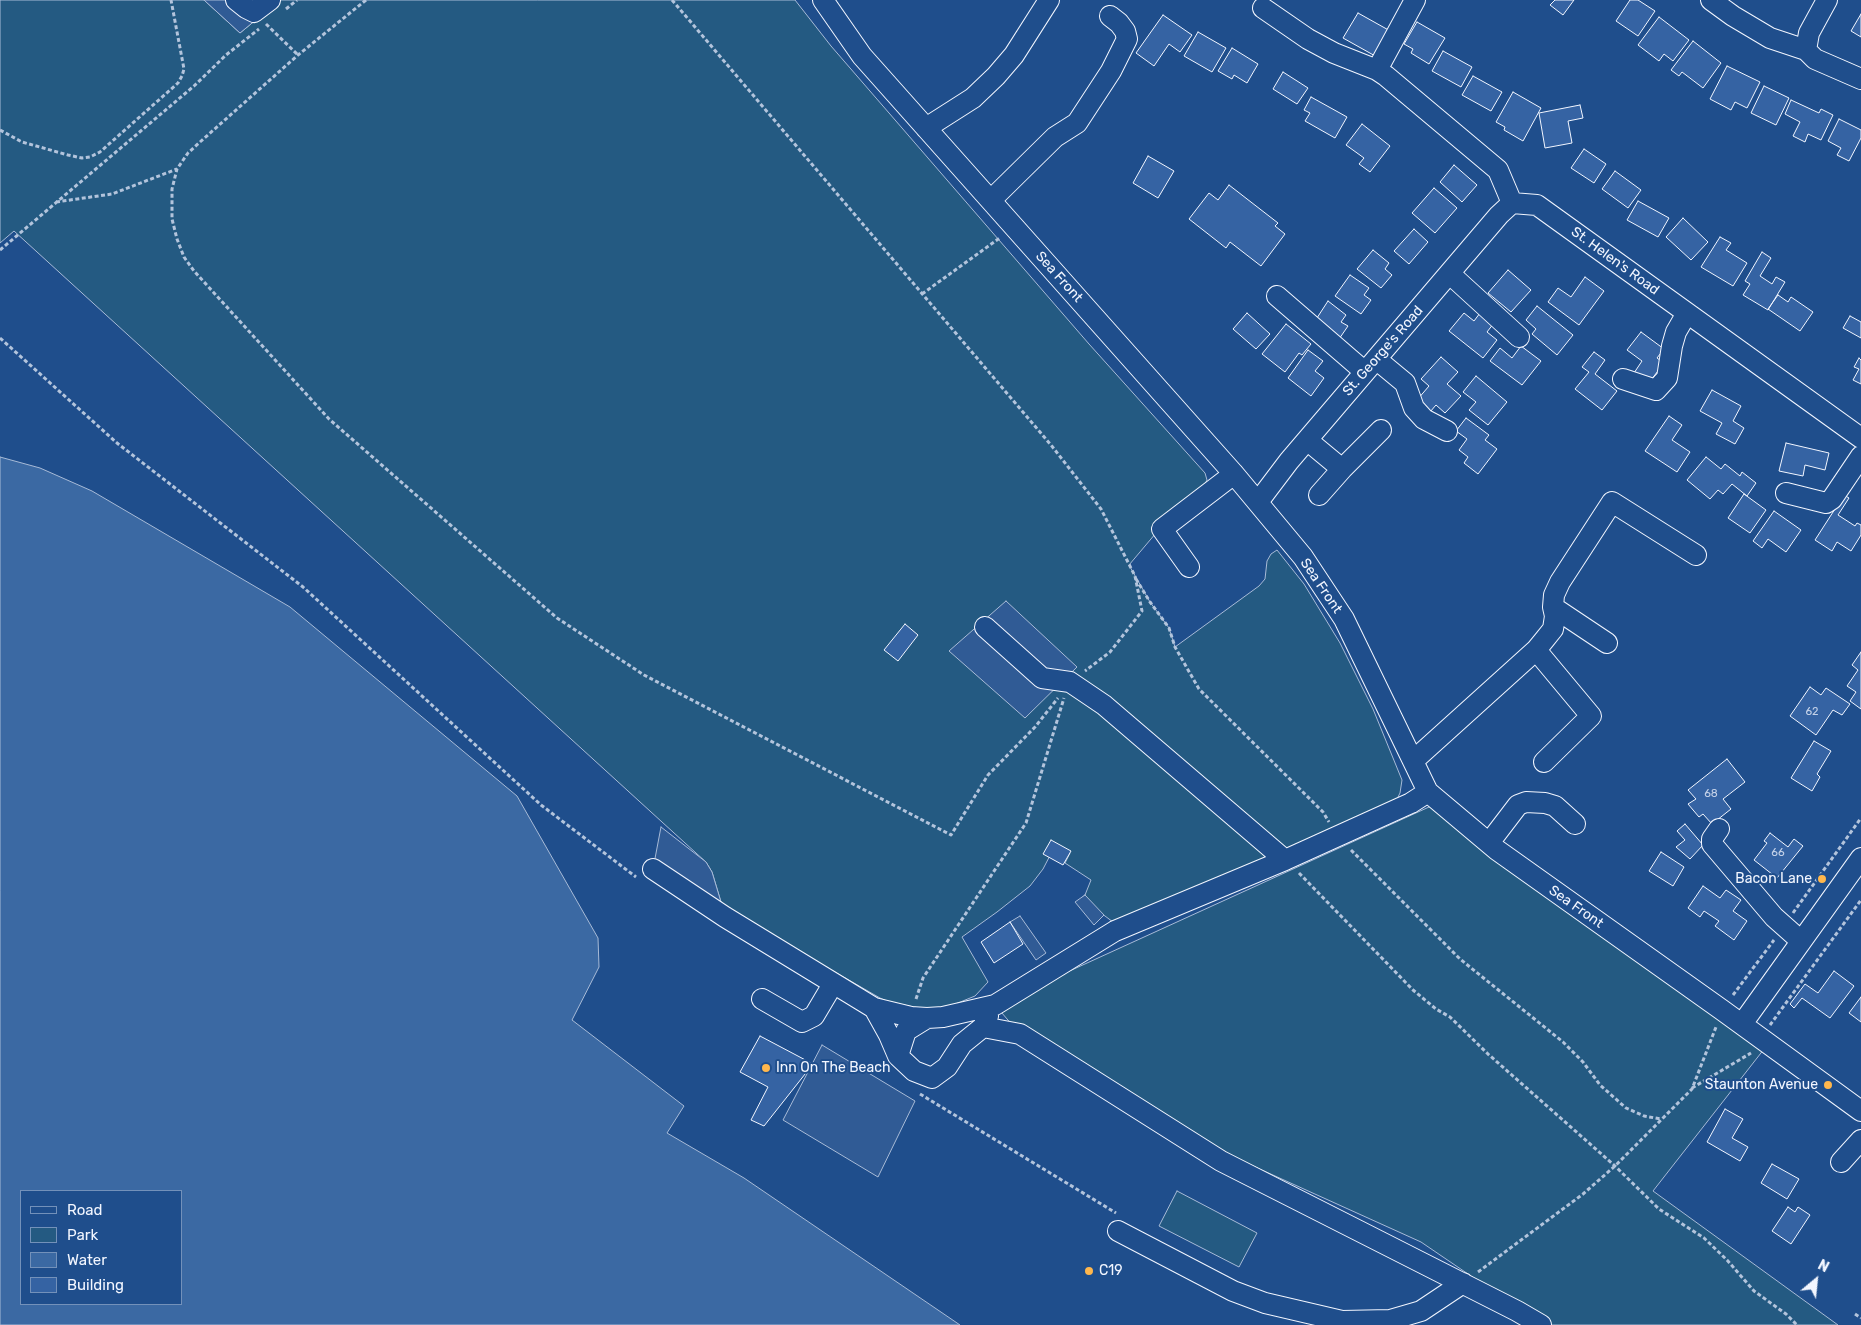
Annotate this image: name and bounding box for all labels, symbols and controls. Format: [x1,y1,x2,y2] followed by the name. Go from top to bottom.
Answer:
[1568,223,1662,299] street label: St. Helen's Road
[1032,248,1086,306] street label: Sea Front
[1339,302,1427,400] street label: St. George's Road
[1296,555,1346,617] street label: Sea Front
[1805,705,1819,719] house number: 62
[1704,787,1718,801] house number: 68
[1771,846,1785,860] house number: 66
[1735,871,1812,887] place label: Bacon Lane
[1816,873,1828,885] marker: Bacon Lane
[1545,882,1607,932] street label: Sea Front
[776,1060,890,1076] place label: Inn On The Beach
[760,1062,772,1074] marker: Inn On The Beach
[1705,1077,1818,1093] place label: Staunton Avenue
[1822,1079,1834,1091] marker: Staunton Avenue
[20,1190,182,1305] legend
[67,1201,103,1219] text: Road
[67,1226,98,1244] text: Park
[67,1251,107,1269] text: Water
[1791,1255,1841,1305] north arrow
[1815,1256,1832,1276] text: N
[1099,1263,1123,1279] place label: C19
[1083,1265,1095,1277] marker: C19
[67,1276,124,1294] text: Building

